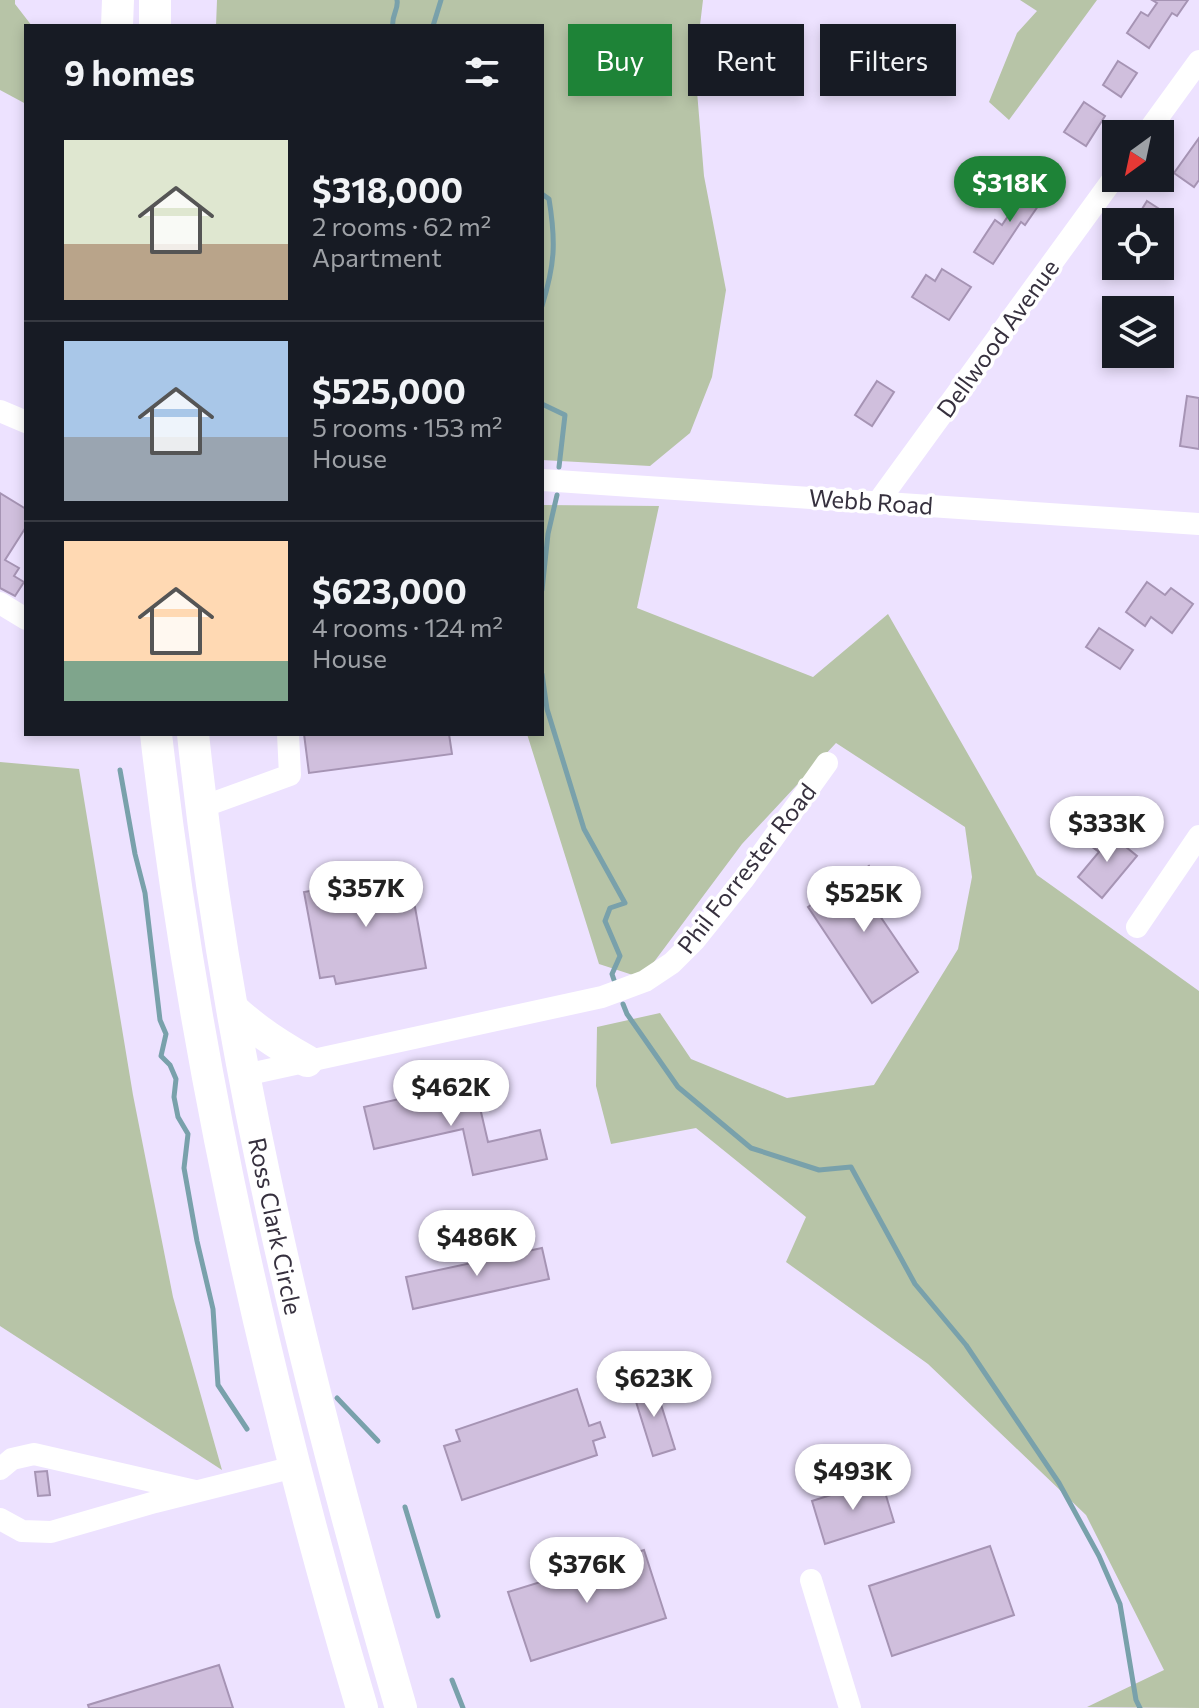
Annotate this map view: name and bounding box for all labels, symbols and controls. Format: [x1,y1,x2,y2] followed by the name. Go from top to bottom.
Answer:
[568,24,672,96] chip: Buy
[688,24,804,96] chip: Rent
[820,24,956,96] chip: Filters
[460,50,504,94] icon: filters
[64,51,195,93] text: 9 homes
[1102,120,1174,192] north arrow
[1102,120,1174,368] map controls
[954,156,1066,224] pin: $318K
[972,166,1048,197] text: $318K
[312,168,463,210] text: $318,000
[128,172,224,268] icon: home
[1102,208,1174,280] button: locate
[312,210,491,241] text: 2 rooms · 62 m²
[312,241,442,272] text: Apartment
[930,253,1064,423] street label: Dellwood Avenue
[1102,296,1174,368] button: layers
[312,369,466,411] text: $525,000
[128,373,224,469] icon: home
[312,411,503,442] text: 5 rooms · 153 m²
[312,442,387,473] text: House
[808,482,934,520] street label: Webb Road
[312,569,467,611] text: $623,000
[128,573,224,669] icon: home
[312,611,503,642] text: 4 rooms · 124 m²
[312,642,387,673] text: House
[671,777,821,959] street label: Phil Forrester Road
[1051,796,1163,864] pin: $333K
[1068,806,1146,837] text: $333K
[310,861,422,929] pin: $357K
[808,866,920,934] pin: $525K
[327,871,405,902] text: $357K
[825,876,903,907] text: $525K
[395,1060,507,1128] pin: $462K
[411,1070,491,1101] text: $462K
[243,1135,309,1317] street label: Ross Clark Circle
[421,1210,533,1278] pin: $486K
[436,1220,518,1251] text: $486K
[598,1351,710,1419] pin: $623K
[615,1361,693,1392] text: $623K
[797,1444,909,1512] pin: $493K
[813,1454,893,1485] text: $493K
[531,1537,643,1605] pin: $376K
[548,1547,626,1578] text: $376K

